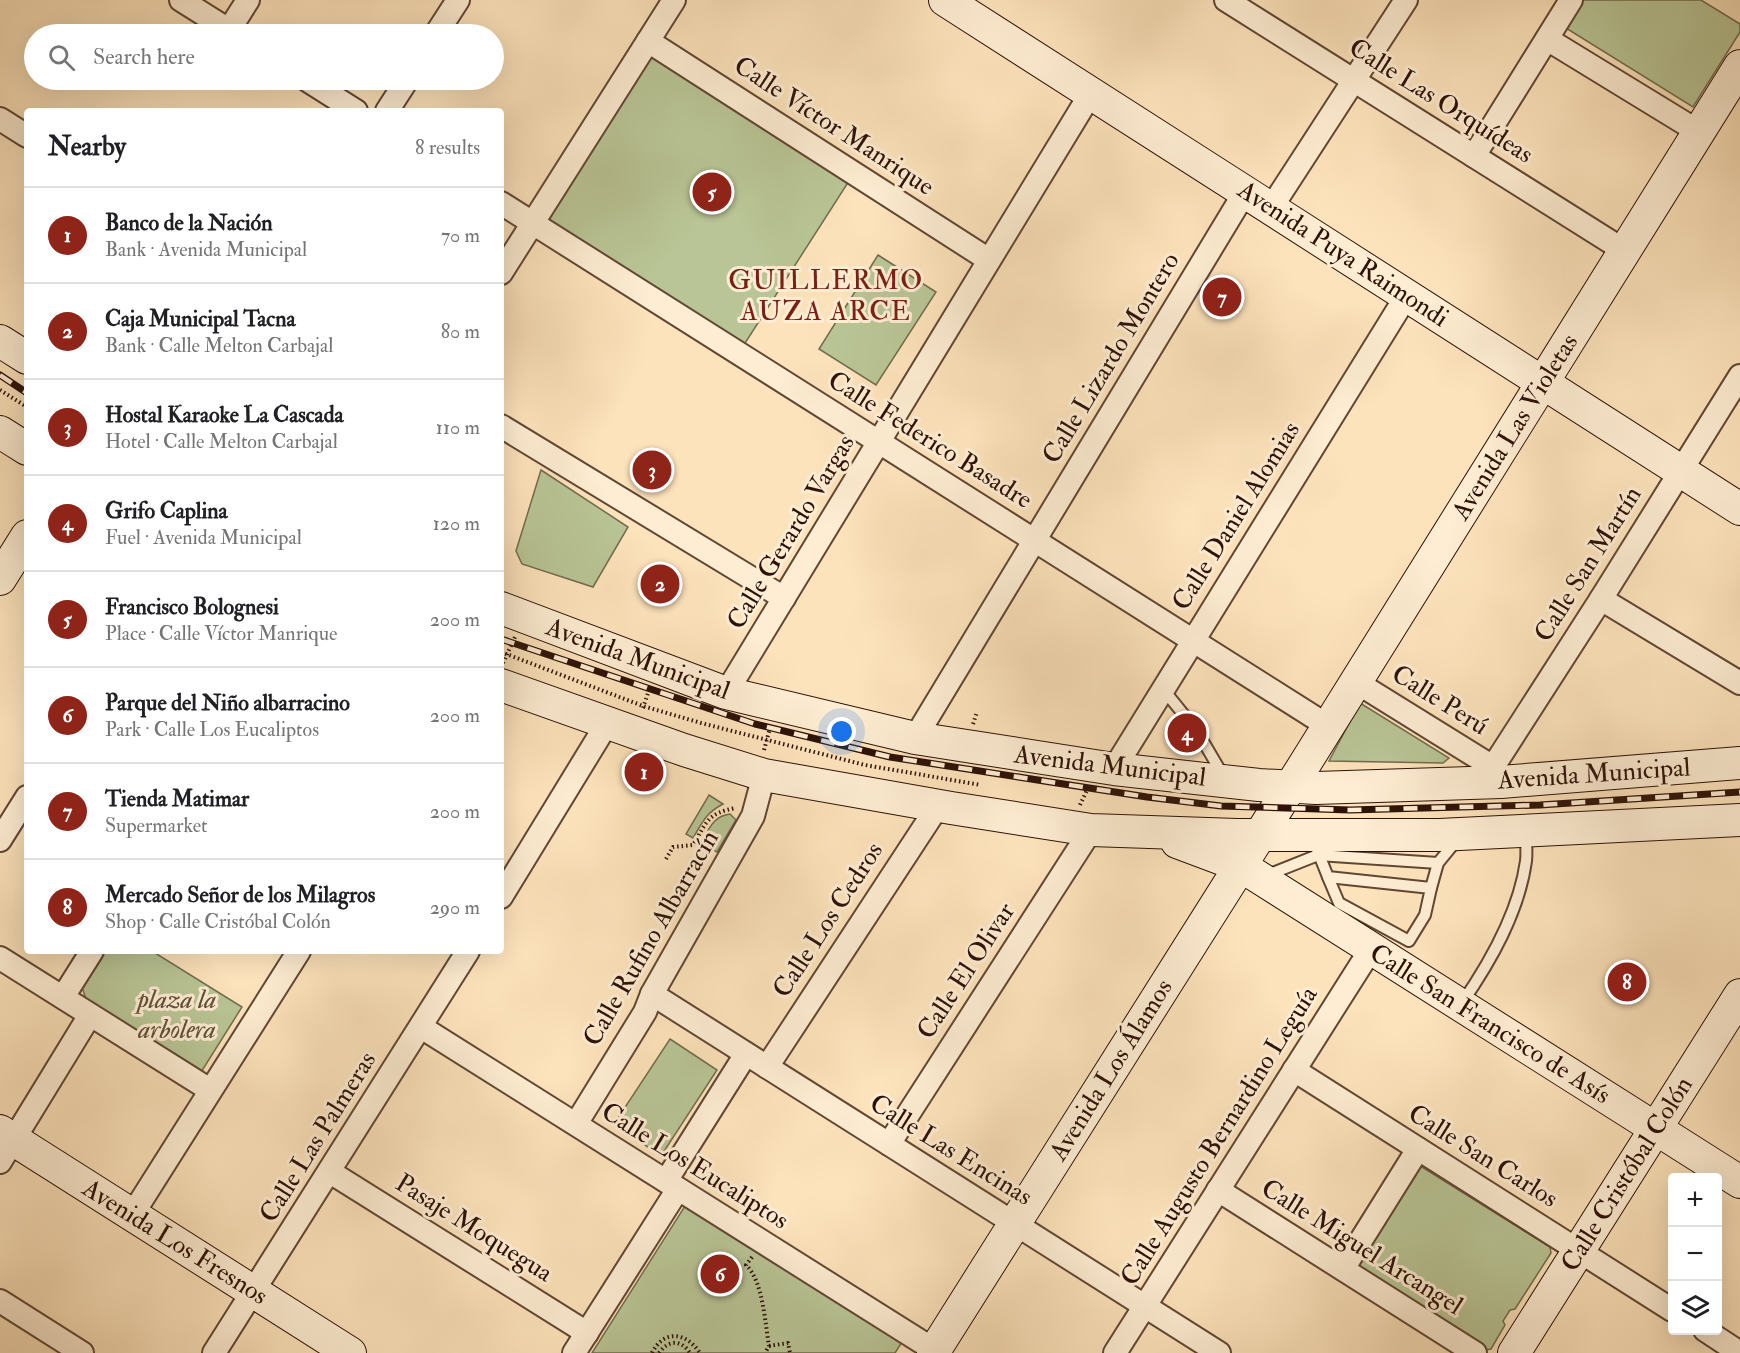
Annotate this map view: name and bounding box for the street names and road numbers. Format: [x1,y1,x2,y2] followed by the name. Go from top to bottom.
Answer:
[1343,32,1539,171] street label: Calle Las Orquídeas
[728,49,940,203] street label: Calle Víctor Manrique
[1231,173,1454,334] street label: Avenida Puya Raimondi
[1035,247,1187,469] street label: Calle Lizardo Montero
[1444,328,1585,527] street label: Avenida Las Violetas
[822,364,1038,516] street label: Calle Federico Basadre
[1165,416,1307,616] street label: Calle Daniel Alomias
[720,429,862,635] street label: Calle Gerardo Vargas
[1527,480,1649,648] street label: Calle San Martín
[541,611,735,708] street label: Avenida Municipal
[1386,658,1494,742] street label: Calle Perú
[1011,738,1208,795] street label: Avenida Municipal
[1496,751,1692,798] street label: Avenida Municipal
[576,824,726,1052] street label: Calle Rufino Albarracín
[766,836,890,1004] street label: Calle Los Cedros
[910,897,1022,1045] street label: Calle El Olivar
[1364,937,1616,1111] street label: Calle San Francisco de Asís
[1040,972,1180,1168] street label: Avenida Los Álamos
[1114,980,1325,1292] street label: Calle Augusto Bernardino Leguía
[253,1046,383,1228] street label: Calle Las Palmeras
[1554,1071,1700,1277] street label: Calle Cristóbal Colón
[864,1087,1038,1213] street label: Calle Las Encinas
[595,1096,795,1237] street label: Calle Los Eucaliptos
[1402,1097,1564,1215] street label: Calle San Carlos
[389,1167,559,1289] street label: Pasaje Moquegua
[76,1172,274,1312] street label: Avenida Los Fresnos
[1255,1172,1469,1322] street label: Calle Miguel Arcangel

